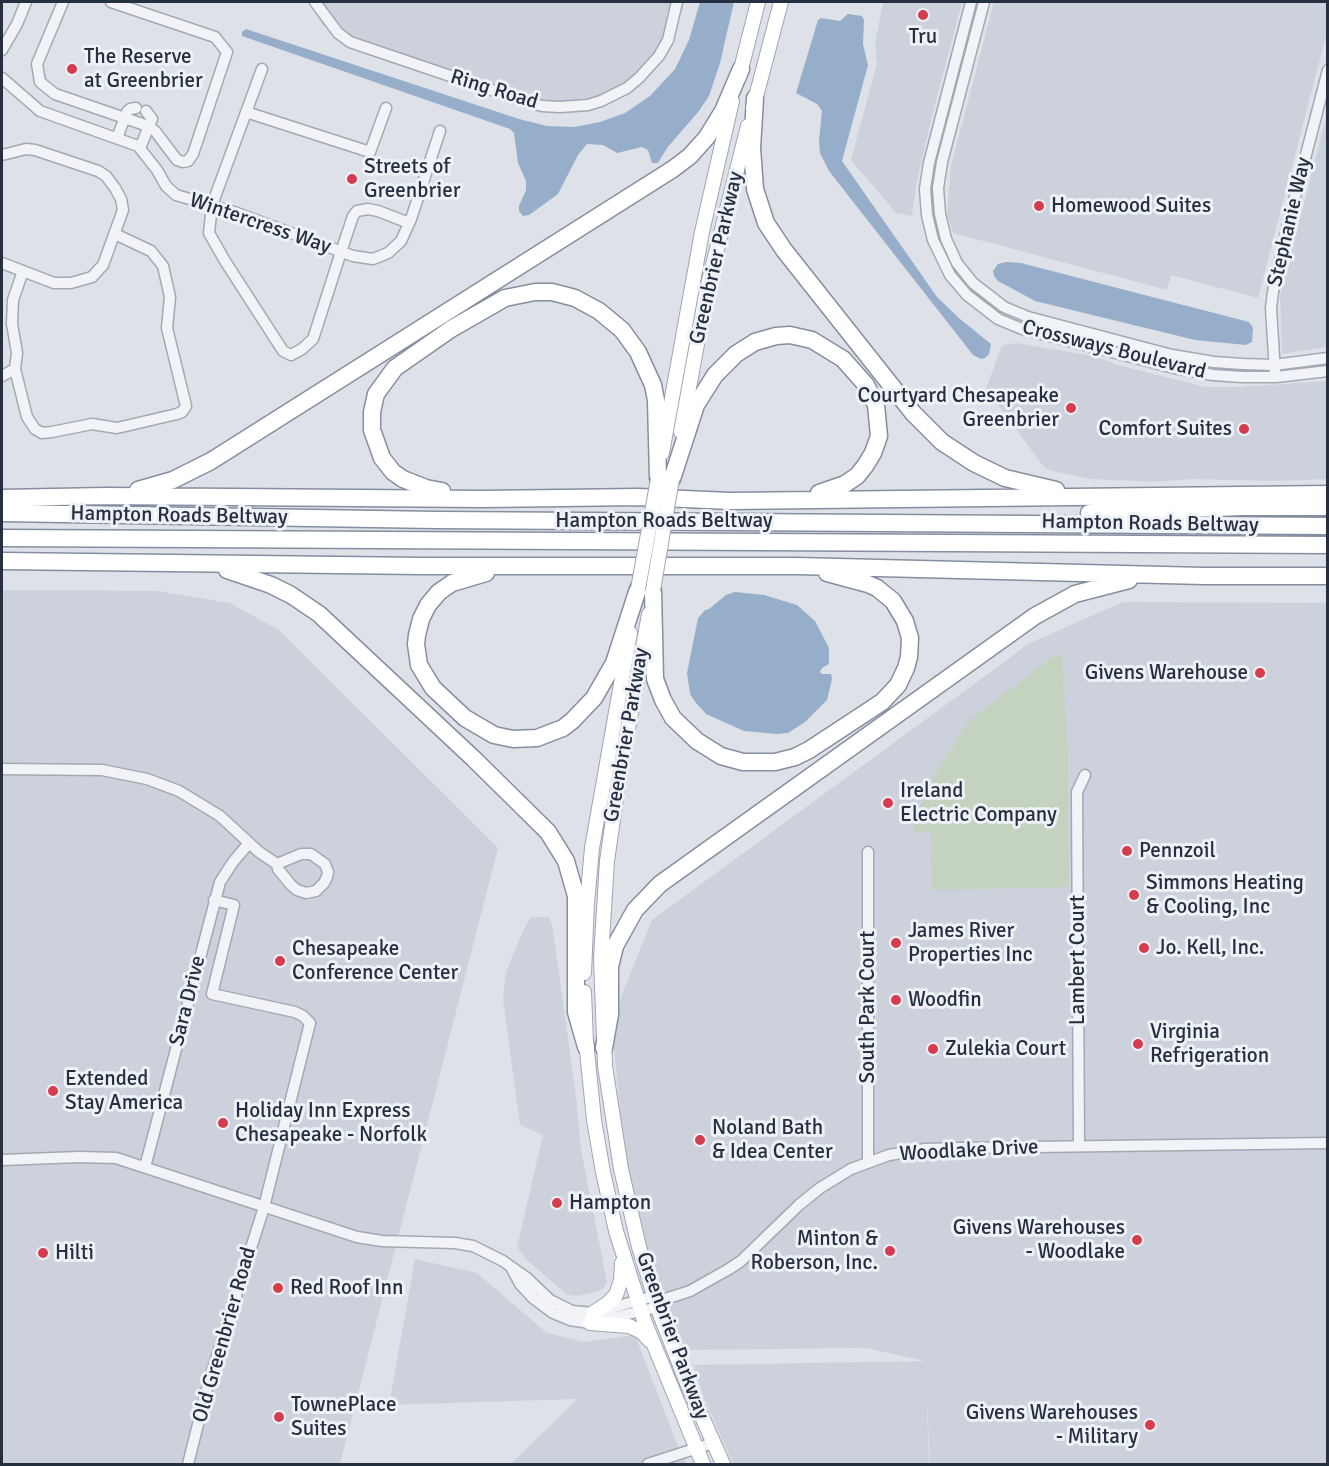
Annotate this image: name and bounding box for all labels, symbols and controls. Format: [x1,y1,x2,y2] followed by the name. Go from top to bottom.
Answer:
[916,8,930,22] marker: Tru
[909,24,937,50] place label: Tru
[84,44,203,94] place label: The Reserve at Greenbrier
[65,62,79,76] marker: The Reserve at Greenbrier
[447,65,541,115] street label: Ring Road
[364,154,460,204] place label: Streets of Greenbrier
[1263,155,1317,289] street label: Stephanie Way
[685,169,749,347] street label: Greenbrier Parkway
[345,172,359,186] marker: Streets of Greenbrier
[186,188,334,260] street label: Wintercress Way
[1051,193,1211,219] place label: Homewood Suites
[1032,199,1046,213] marker: Homewood Suites
[1020,315,1208,385] street label: Crossways Boulevard
[858,383,1059,433] place label: Courtyard Chesapeake Greenbrier
[1064,401,1078,415] marker: Courtyard Chesapeake Greenbrier
[1098,416,1232,442] place label: Comfort Suites
[1237,422,1251,436] marker: Comfort Suites
[70,502,288,530] street label: Hampton Roads Beltway
[555,508,773,534] street label: Hampton Roads Beltway
[1041,510,1259,538] street label: Hampton Roads Beltway
[599,646,655,824] street label: Greenbrier Parkway
[1085,660,1248,686] place label: Givens Warehouse
[1253,666,1267,680] marker: Givens Warehouse
[900,778,1057,828] place label: Ireland Electric Company
[881,796,895,810] marker: Ireland Electric Company
[1139,838,1216,864] place label: Pennzoil
[1120,844,1134,858] marker: Pennzoil
[1146,870,1304,920] place label: Simmons Heating & Cooling, Inc
[1127,888,1141,902] marker: Simmons Heating & Cooling, Inc
[1065,895,1091,1025] street label: Lambert Court
[908,918,1033,968] place label: James River Properties Inc
[855,931,881,1083] street label: South Park Court
[1156,935,1264,961] place label: Jo. Kell, Inc.
[292,936,458,986] place label: Chesapeake Conference Center
[889,936,903,950] marker: James River Properties Inc
[1137,941,1151,955] marker: Jo. Kell, Inc.
[165,953,211,1049] street label: Sara Drive
[273,954,287,968] marker: Chesapeake Conference Center
[908,987,982,1013] place label: Woodfin
[889,993,903,1007] marker: Woodfin
[1150,1019,1269,1069] place label: Virginia Refrigeration
[945,1036,1066,1062] place label: Zulekia Court
[1131,1037,1145,1051] marker: Virginia Refrigeration
[926,1042,940,1056] marker: Zulekia Court
[65,1066,183,1116] place label: Extended Stay America
[46,1084,60,1098] marker: Extended Stay America
[235,1098,427,1148] place label: Holiday Inn Express Chesapeake - Norfolk
[712,1115,833,1165] place label: Noland Bath & Idea Center
[216,1116,230,1130] marker: Holiday Inn Express Chesapeake - Norfolk
[693,1133,707,1147] marker: Noland Bath & Idea Center
[899,1135,1039,1167] street label: Woodlake Drive
[569,1190,651,1216] place label: Hampton
[550,1196,564,1210] marker: Hampton
[953,1215,1125,1265] place label: Givens Warehouses - Woodlake
[751,1226,878,1276] place label: Minton & Roberson, Inc.
[1130,1233,1144,1247] marker: Givens Warehouses - Woodlake
[55,1240,94,1266] place label: Hilti
[188,1244,262,1426] street label: Old Greenbrier Road
[883,1244,897,1258] marker: Minton & Roberson, Inc.
[36,1246,50,1260] marker: Hilti
[630,1249,714,1423] street label: Greenbrier Parkway
[290,1275,403,1301] place label: Red Roof Inn
[271,1281,285,1295] marker: Red Roof Inn
[291,1392,396,1442] place label: TownePlace Suites
[966,1400,1138,1450] place label: Givens Warehouses - Military
[272,1410,286,1424] marker: TownePlace Suites
[1143,1418,1157,1432] marker: Givens Warehouses - Military

